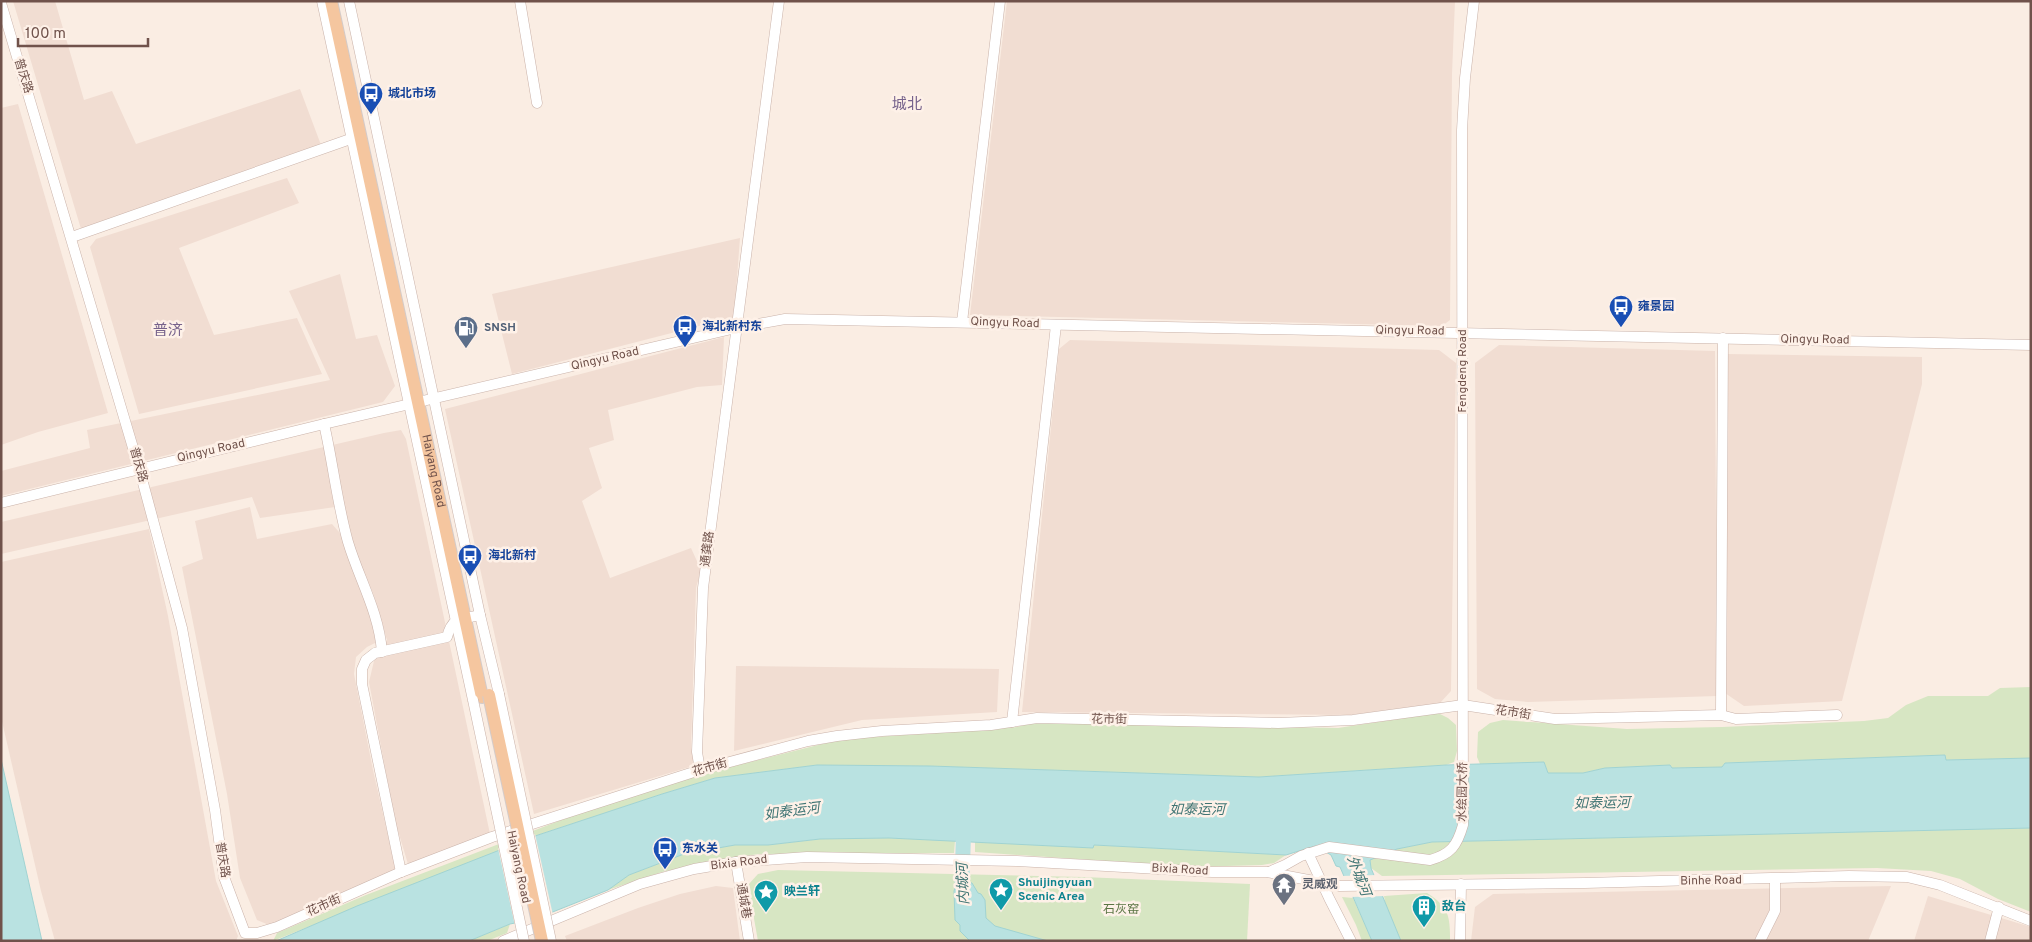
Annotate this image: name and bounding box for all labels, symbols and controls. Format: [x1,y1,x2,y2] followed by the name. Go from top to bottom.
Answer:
[18,15,148,47] scale bar
[25,25,66,44] text: 100 m
[10,56,36,96] street label: 普庆路
[358,81,384,115] bus stop icon: 城北市场
[388,86,436,102] place label: 城北市场
[892,95,922,115] district label: 城北
[1608,294,1634,328] bus stop icon: 雍景园
[1638,299,1674,315] place label: 雍景园
[672,314,698,348] bus stop icon: 海北新村东
[970,314,1040,332] street label: Qingyu Road
[453,315,479,349] fuel station icon: SNSH
[702,319,762,335] place label: 海北新村东
[484,320,516,336] place label: SNSH
[153,322,183,341] district label: 普济
[1375,322,1445,340] street label: Qingyu Road
[1455,329,1471,413] street label: Fengdeng Road
[1780,331,1850,349] street label: Qingyu Road
[569,343,641,375] street label: Qingyu Road
[417,433,449,509] street label: Haiyang Road
[175,435,247,467] street label: Qingyu Road
[125,445,151,485] street label: 普庆路
[698,530,718,568] street label: 通龚路
[457,543,483,577] bus stop icon: 海北新村
[488,548,536,564] place label: 海北新村
[1494,702,1532,724] street label: 花市街
[1091,712,1127,728] street label: 花市街
[690,755,730,781] street label: 花市街
[1454,762,1472,822] street label: 水绘园大桥
[1574,795,1633,813] water label: 如泰运河
[763,800,824,824] water label: 如泰运河
[1169,802,1228,819] water label: 如泰运河
[502,829,534,905] street label: Haiyang Road
[652,836,678,870] bus stop icon: 东水关
[211,841,233,879] street label: 普庆路
[682,841,718,857] place label: 东水关
[710,852,768,874] street label: Bixia Road
[1343,853,1375,901] water label: 外城河
[954,860,974,905] water label: 内城河
[1151,861,1209,879] street label: Bixia Road
[1271,872,1297,906] temple icon: 灵威观
[1680,872,1742,890] street label: Binhe Road
[1018,875,1092,905] place label: Shuijingyuan Scenic Area
[988,877,1014,911] place icon: Shuijingyuan Scenic Area
[1302,877,1338,893] place label: 灵威观
[753,879,779,913] place icon: 映兰轩
[732,882,754,920] street label: 通城巷
[784,884,820,900] place label: 映兰轩
[304,891,344,921] street label: 花市街
[1411,894,1437,928] building icon: 敌台
[1442,899,1466,915] place label: 敌台
[1103,902,1139,918] park label: 石灰窑

